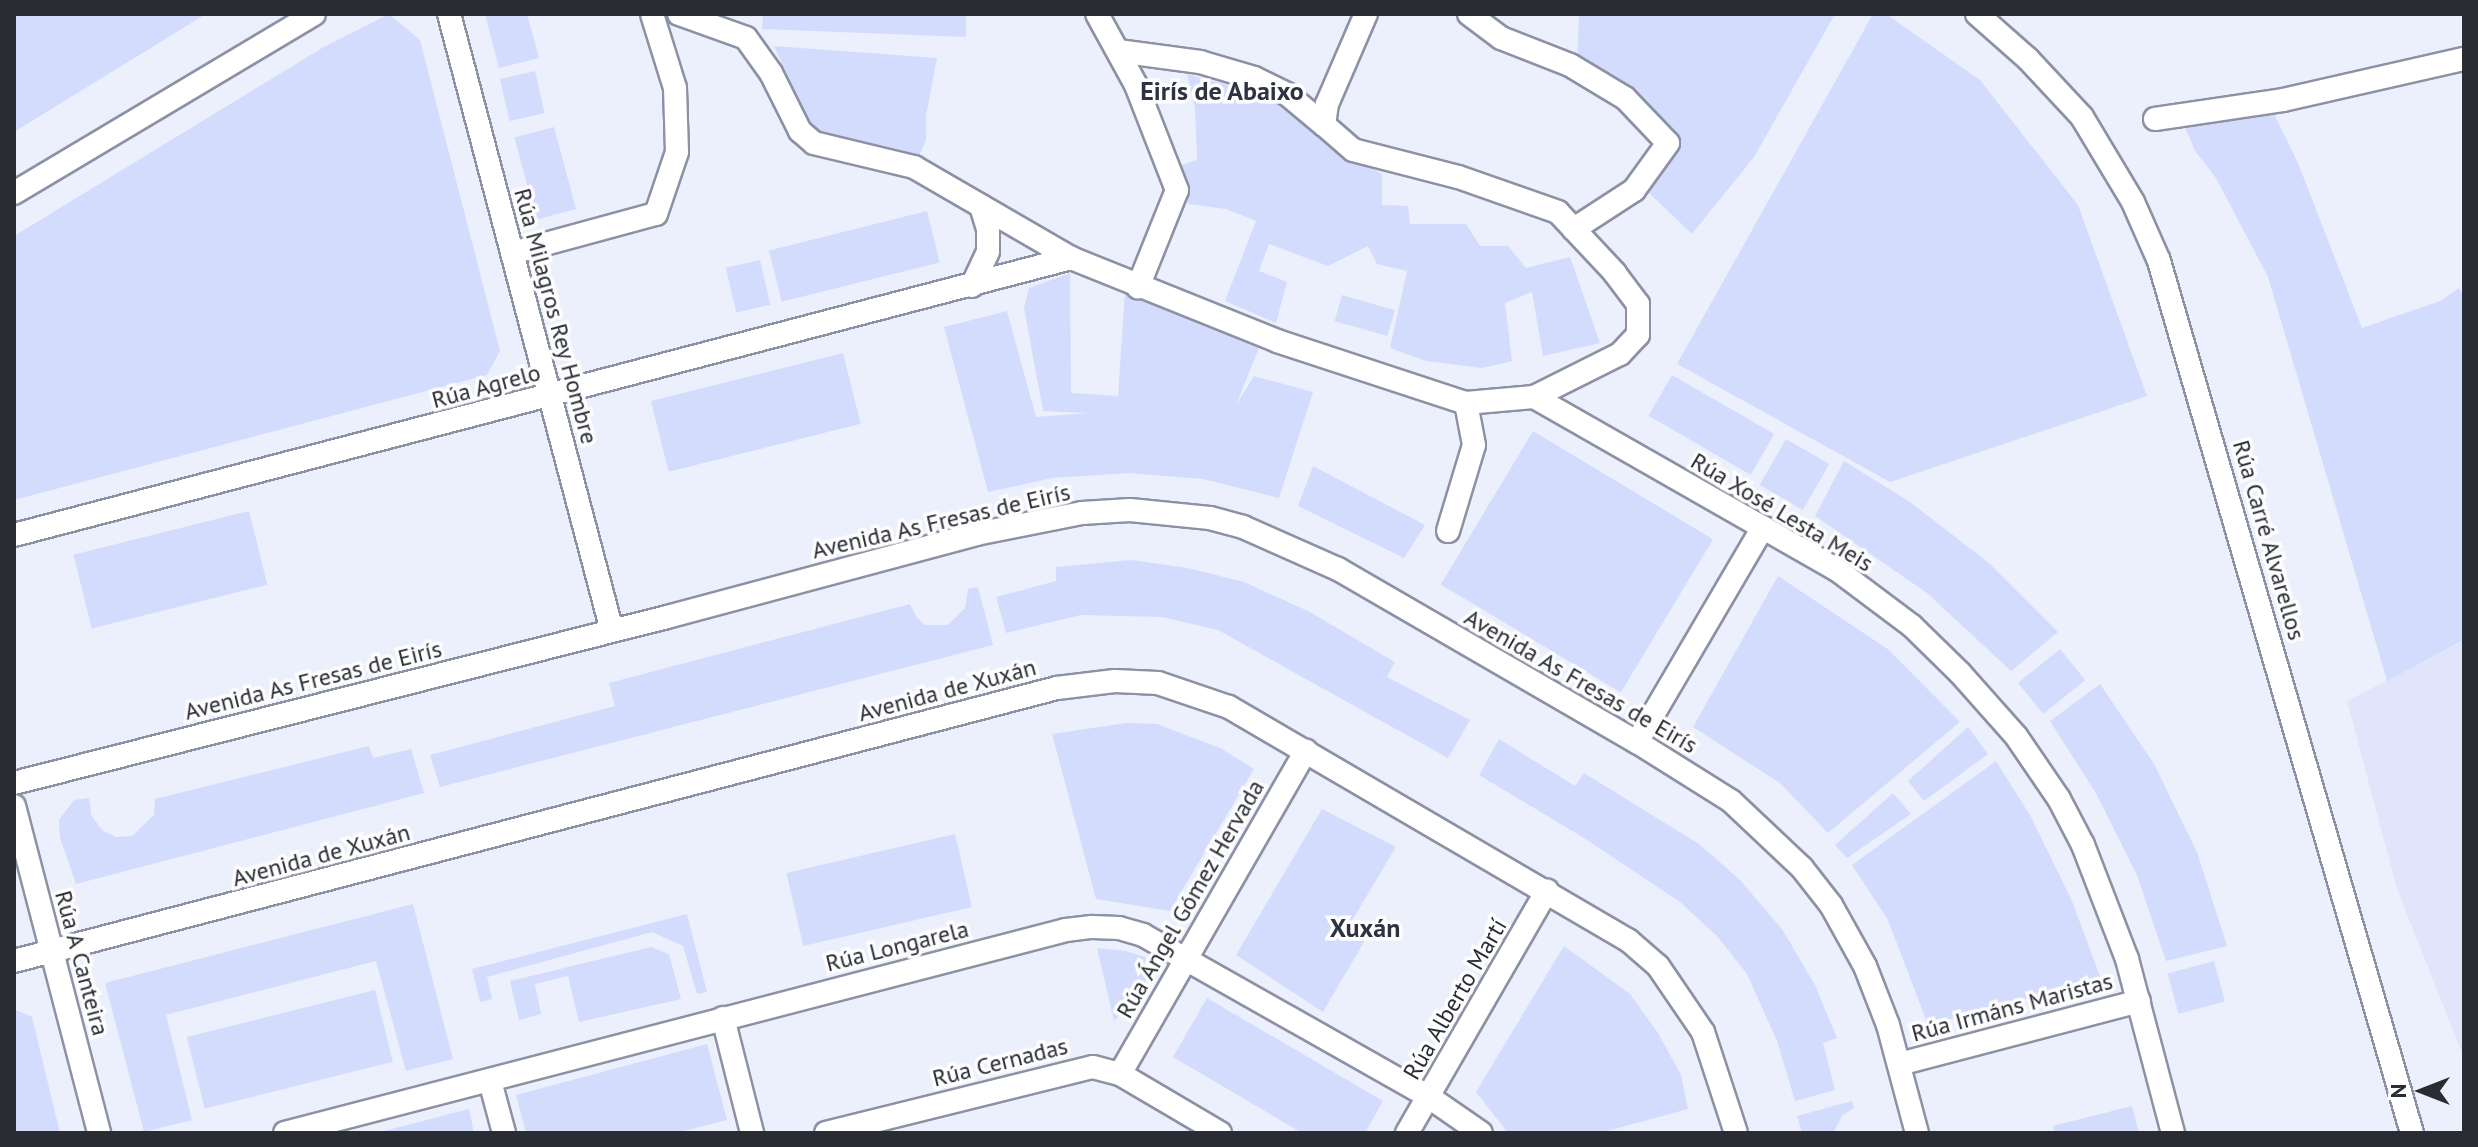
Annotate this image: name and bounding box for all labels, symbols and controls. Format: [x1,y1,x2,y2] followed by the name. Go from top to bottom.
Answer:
[1140,75,1304,107] district label: Eirís de Abaixo
[508,185,604,447] street label: Rúa Milagros Rey Hombre
[428,358,544,414] street label: Rúa Agrelo
[2227,436,2311,644] street label: Rúa Carré Alvarellos
[1685,446,1879,578] street label: Rúa Xosé Lesta Meis
[809,477,1073,565] street label: Avenida As Fresas de Eirís
[1459,602,1703,760] street label: Avenida As Fresas de Eirís
[181,634,445,726] street label: Avenida As Fresas de Eirís
[855,652,1039,728] street label: Avenida de Xuxán
[1110,774,1270,1024] street label: Rúa Ángel Gómez Hervada
[229,817,413,893] street label: Avenida de Xuxán
[49,887,115,1039] street label: Rúa A Canteira
[1330,912,1400,944] district label: Xuxán
[1397,913,1513,1085] street label: Rúa Alberto Martí
[823,914,971,978] street label: Rúa Longarela
[1908,966,2116,1048] street label: Rúa Irmáns Maristas
[929,1031,1071,1093] street label: Rúa Cernadas
[2382,1051,2462,1131] north arrow
[2384,1084,2412,1098] text: N

